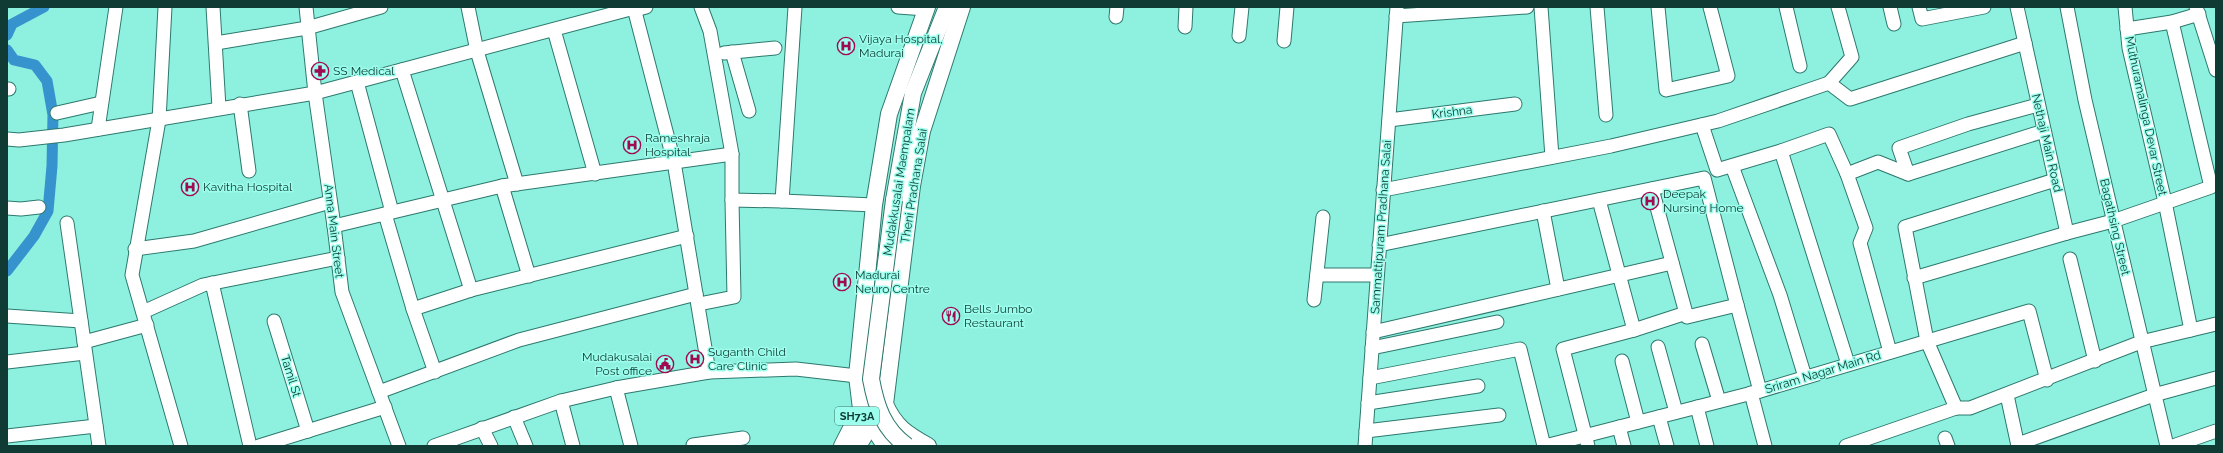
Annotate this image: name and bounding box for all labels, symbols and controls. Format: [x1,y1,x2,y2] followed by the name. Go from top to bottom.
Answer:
[859,32,943,60] place label: Vijaya Hospital, Madurai
[2122,35,2170,197] street label: Muthuramalinga Devar Street
[836,36,856,56] hospital icon: Vijaya Hospital, Madurai
[310,61,330,81] pharmacy icon: SS Medical
[333,64,395,78] place label: SS Medical
[2029,92,2065,194] street label: Nethaji Main Road
[1431,103,1473,121] street label: Krishna
[880,107,918,257] street label: Mudakkusalai Maempalam
[898,128,930,244] street label: Theni Pradhana Salai
[645,131,710,159] place label: Rameshraja Hospital
[622,135,642,155] hospital icon: Rameshraja Hospital
[1368,140,1394,314] street label: Sammattipuram Pradhana Salai
[180,177,200,197] hospital icon: Kavitha Hospital
[2097,177,2133,277] street label: Bagathsing Street
[203,180,293,194] place label: Kavitha Hospital
[321,183,347,279] street label: Anna Main Street
[1663,187,1743,215] place label: Deepak Nursing Home
[1640,191,1660,211] hospital icon: Deepak Nursing Home
[855,268,930,296] place label: Madurai Neuro Centre
[832,272,852,292] hospital icon: Madurai Neuro Centre
[964,302,1033,330] place label: Bells Jumbo Restaurant
[941,306,961,326] restaurant icon: Bells Jumbo Restaurant
[708,345,786,373] place label: Suganth Child Care Clinic
[1763,348,1883,396] street label: Sriram Nagar Main Rd
[685,349,705,369] hospital icon: Suganth Child Care Clinic
[582,350,652,378] place label: Mudakusalai Post office
[278,353,304,399] street label: Tamil St
[655,354,675,374] public building icon: Mudakusalai Post office
[835,407,879,425] road number: SH73A

